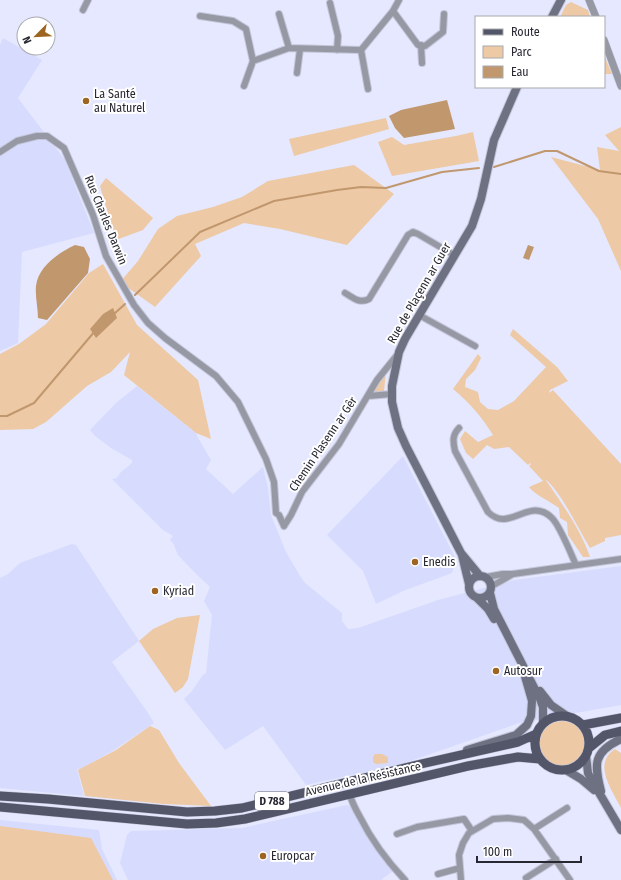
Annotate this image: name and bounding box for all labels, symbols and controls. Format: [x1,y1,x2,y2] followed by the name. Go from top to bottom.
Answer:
[16,16,56,56] north arrow
[475,16,605,88] legend
[511,25,540,39] text: Route
[20,34,35,46] text: N
[511,45,532,59] text: Parc
[511,65,529,79] text: Eau
[94,87,145,115] place label: La Santé au Naturel
[81,96,91,106] marker: La Santé au Naturel
[82,173,130,267] street label: Rue Charles Darwin
[384,239,454,346] street label: Rue de Plaçenn ar Guer
[286,393,360,494] street label: Chemin Plasenn ar Gêr
[423,555,455,569] place label: Enedis
[410,557,420,567] marker: Enedis
[163,584,194,598] place label: Kyriad
[150,586,160,596] marker: Kyriad
[504,664,543,678] place label: Autosur
[491,666,501,676] marker: Autosur
[304,759,422,799] street label: Avenue de la Résistance
[255,792,289,810] road number: D 788
[477,838,581,864] scale bar
[483,845,512,859] text: 100 m
[271,849,315,863] place label: Europcar
[258,851,268,861] marker: Europcar

